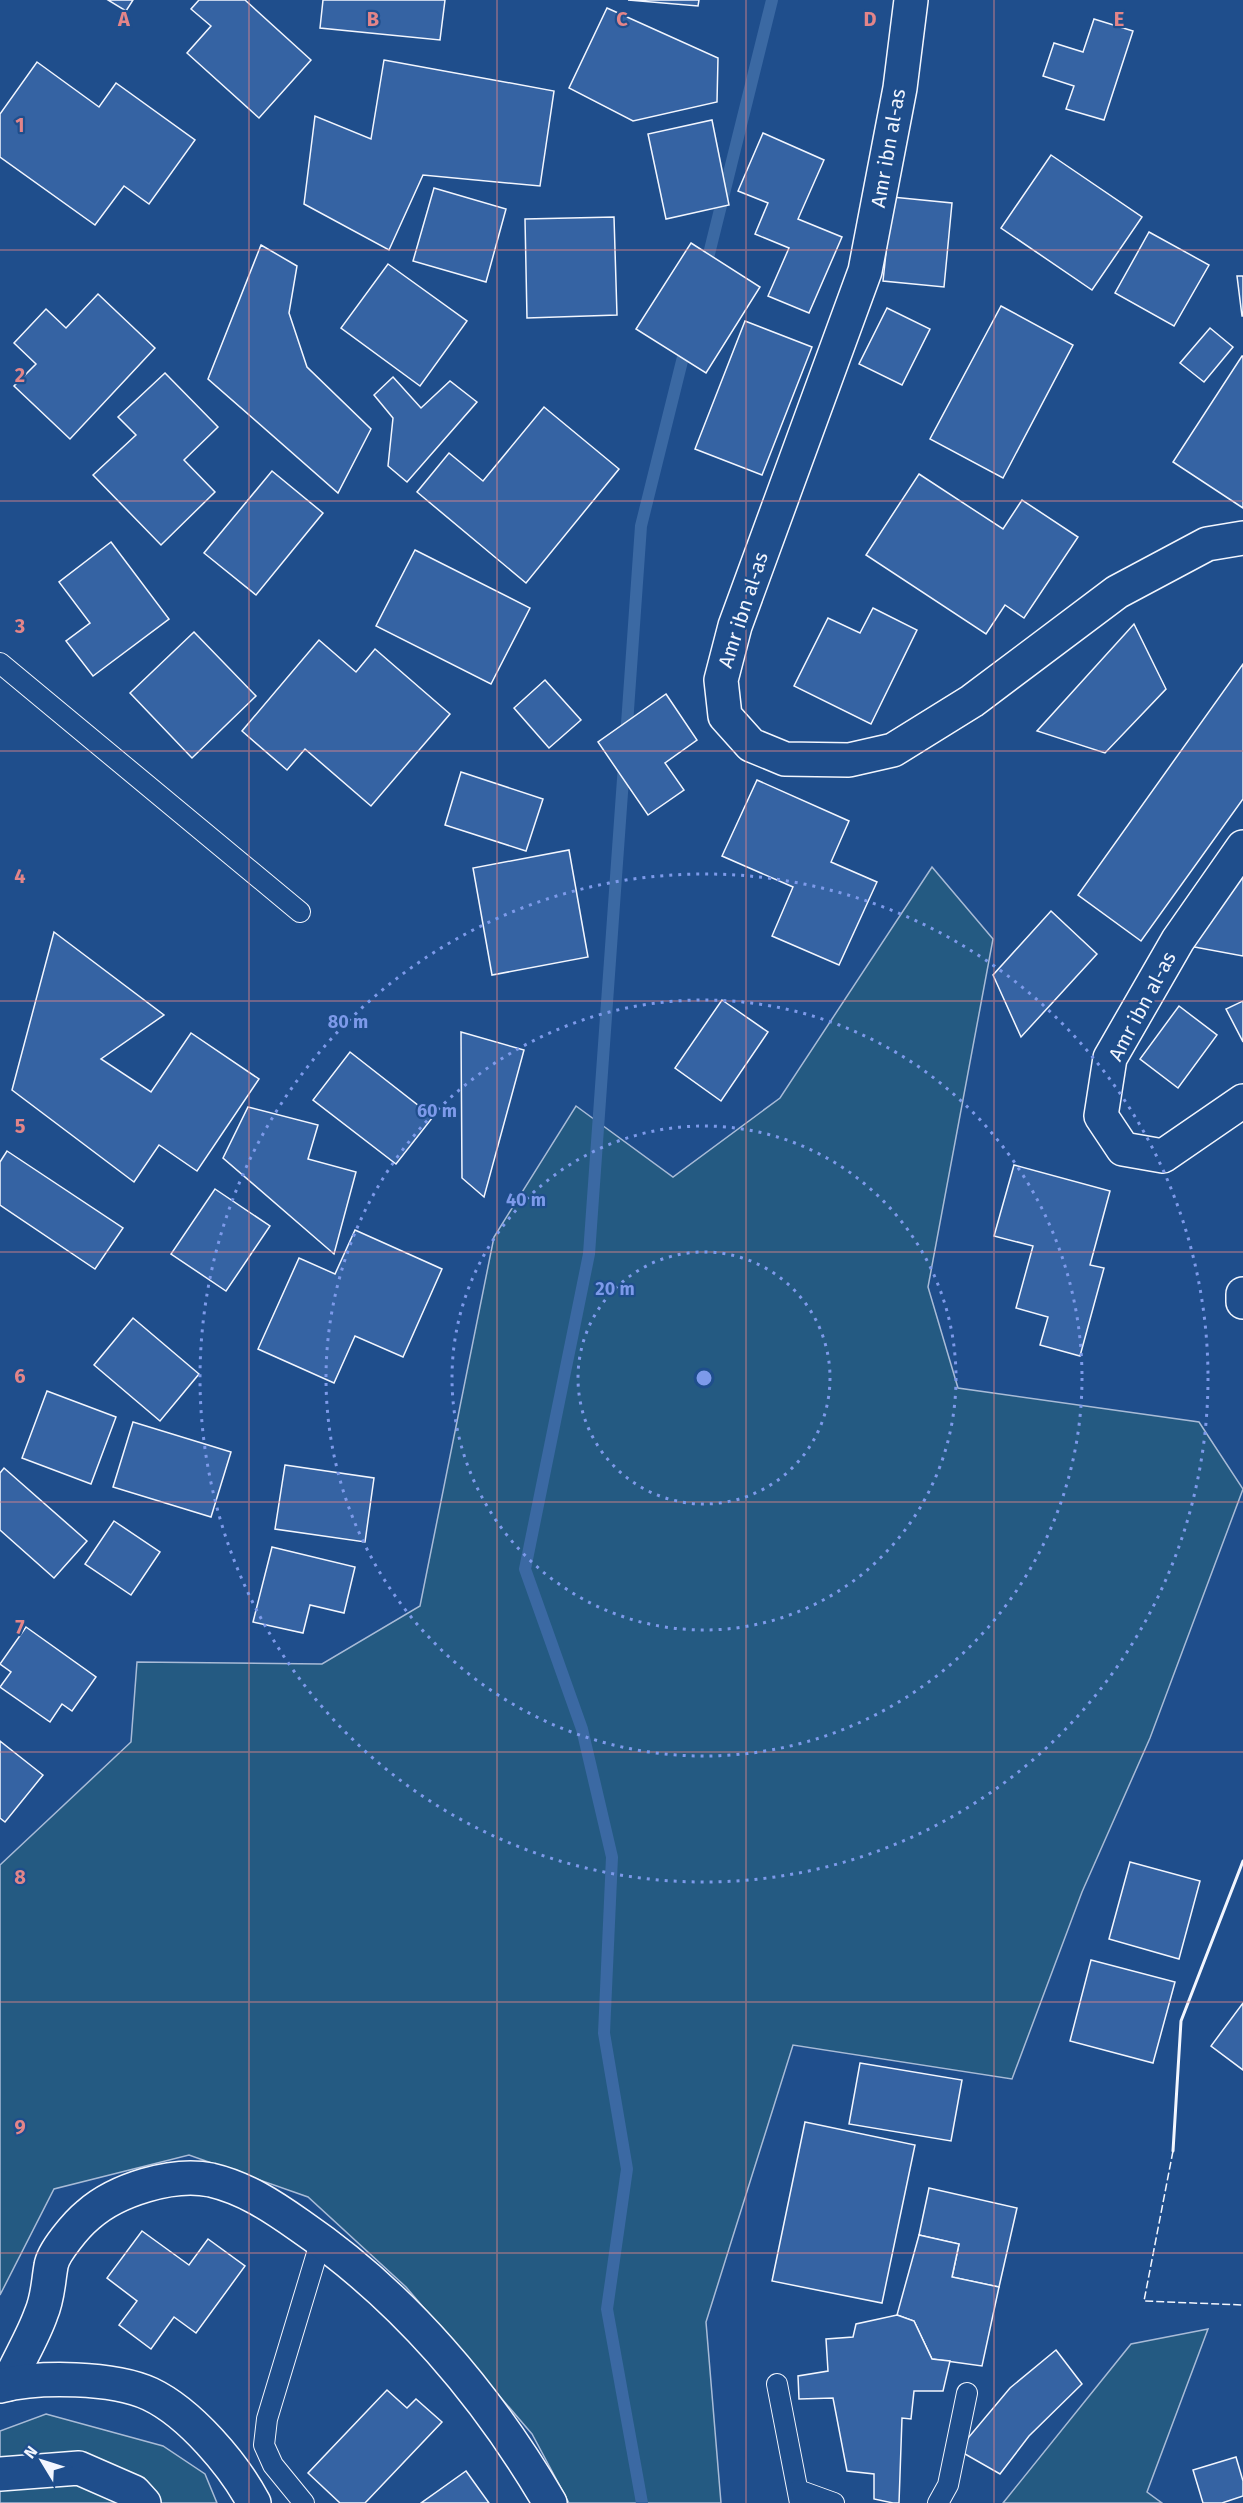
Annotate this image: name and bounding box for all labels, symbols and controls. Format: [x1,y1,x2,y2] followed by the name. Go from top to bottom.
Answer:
[117,7,131,31] text: A
[367,7,379,31] text: B
[616,7,628,31] text: C
[863,7,877,31] text: D
[1114,7,1124,31] text: E
[866,87,910,209] street label: Amr ibn al-as
[15,113,25,137] text: 1
[15,363,25,387] text: 2
[713,549,773,671] street label: Amr ibn al-as
[14,614,25,638] text: 3
[14,864,26,888] text: 4
[1103,947,1181,1065] street label: Amr ibn al-as
[328,1011,368,1033] text: 80 m
[417,1100,457,1122] text: 60 m
[15,1114,26,1138] text: 5
[506,1189,546,1211] text: 40 m
[595,1278,635,1300] text: 20 m
[14,1364,26,1388] text: 6
[694,1368,714,1388] centre of rings
[15,1615,25,1639] text: 7
[14,1865,26,1889] text: 8
[14,2115,26,2139] text: 9
[12,2431,72,2491] north arrow
[20,2442,41,2462] text: N

